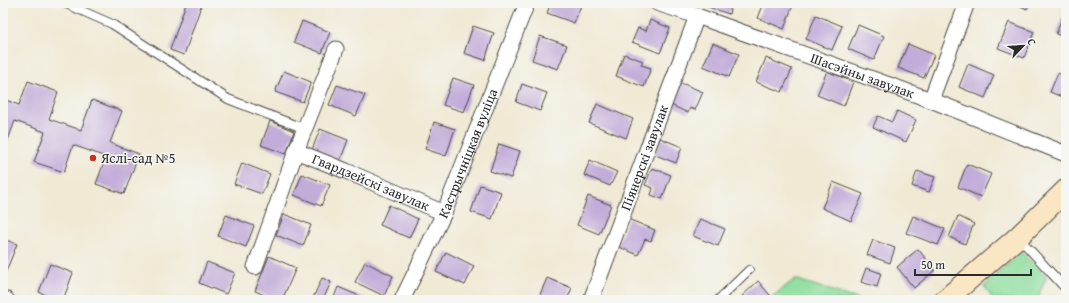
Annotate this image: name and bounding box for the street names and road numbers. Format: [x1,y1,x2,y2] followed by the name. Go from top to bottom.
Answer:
[808,48,918,103] street label: Шасэйны завулак
[433,85,502,221] street label: Кастрычніцкая вуліца
[615,101,673,213] street label: Піянерскі завулак
[309,148,433,216] street label: Гвардзейскі завулак

